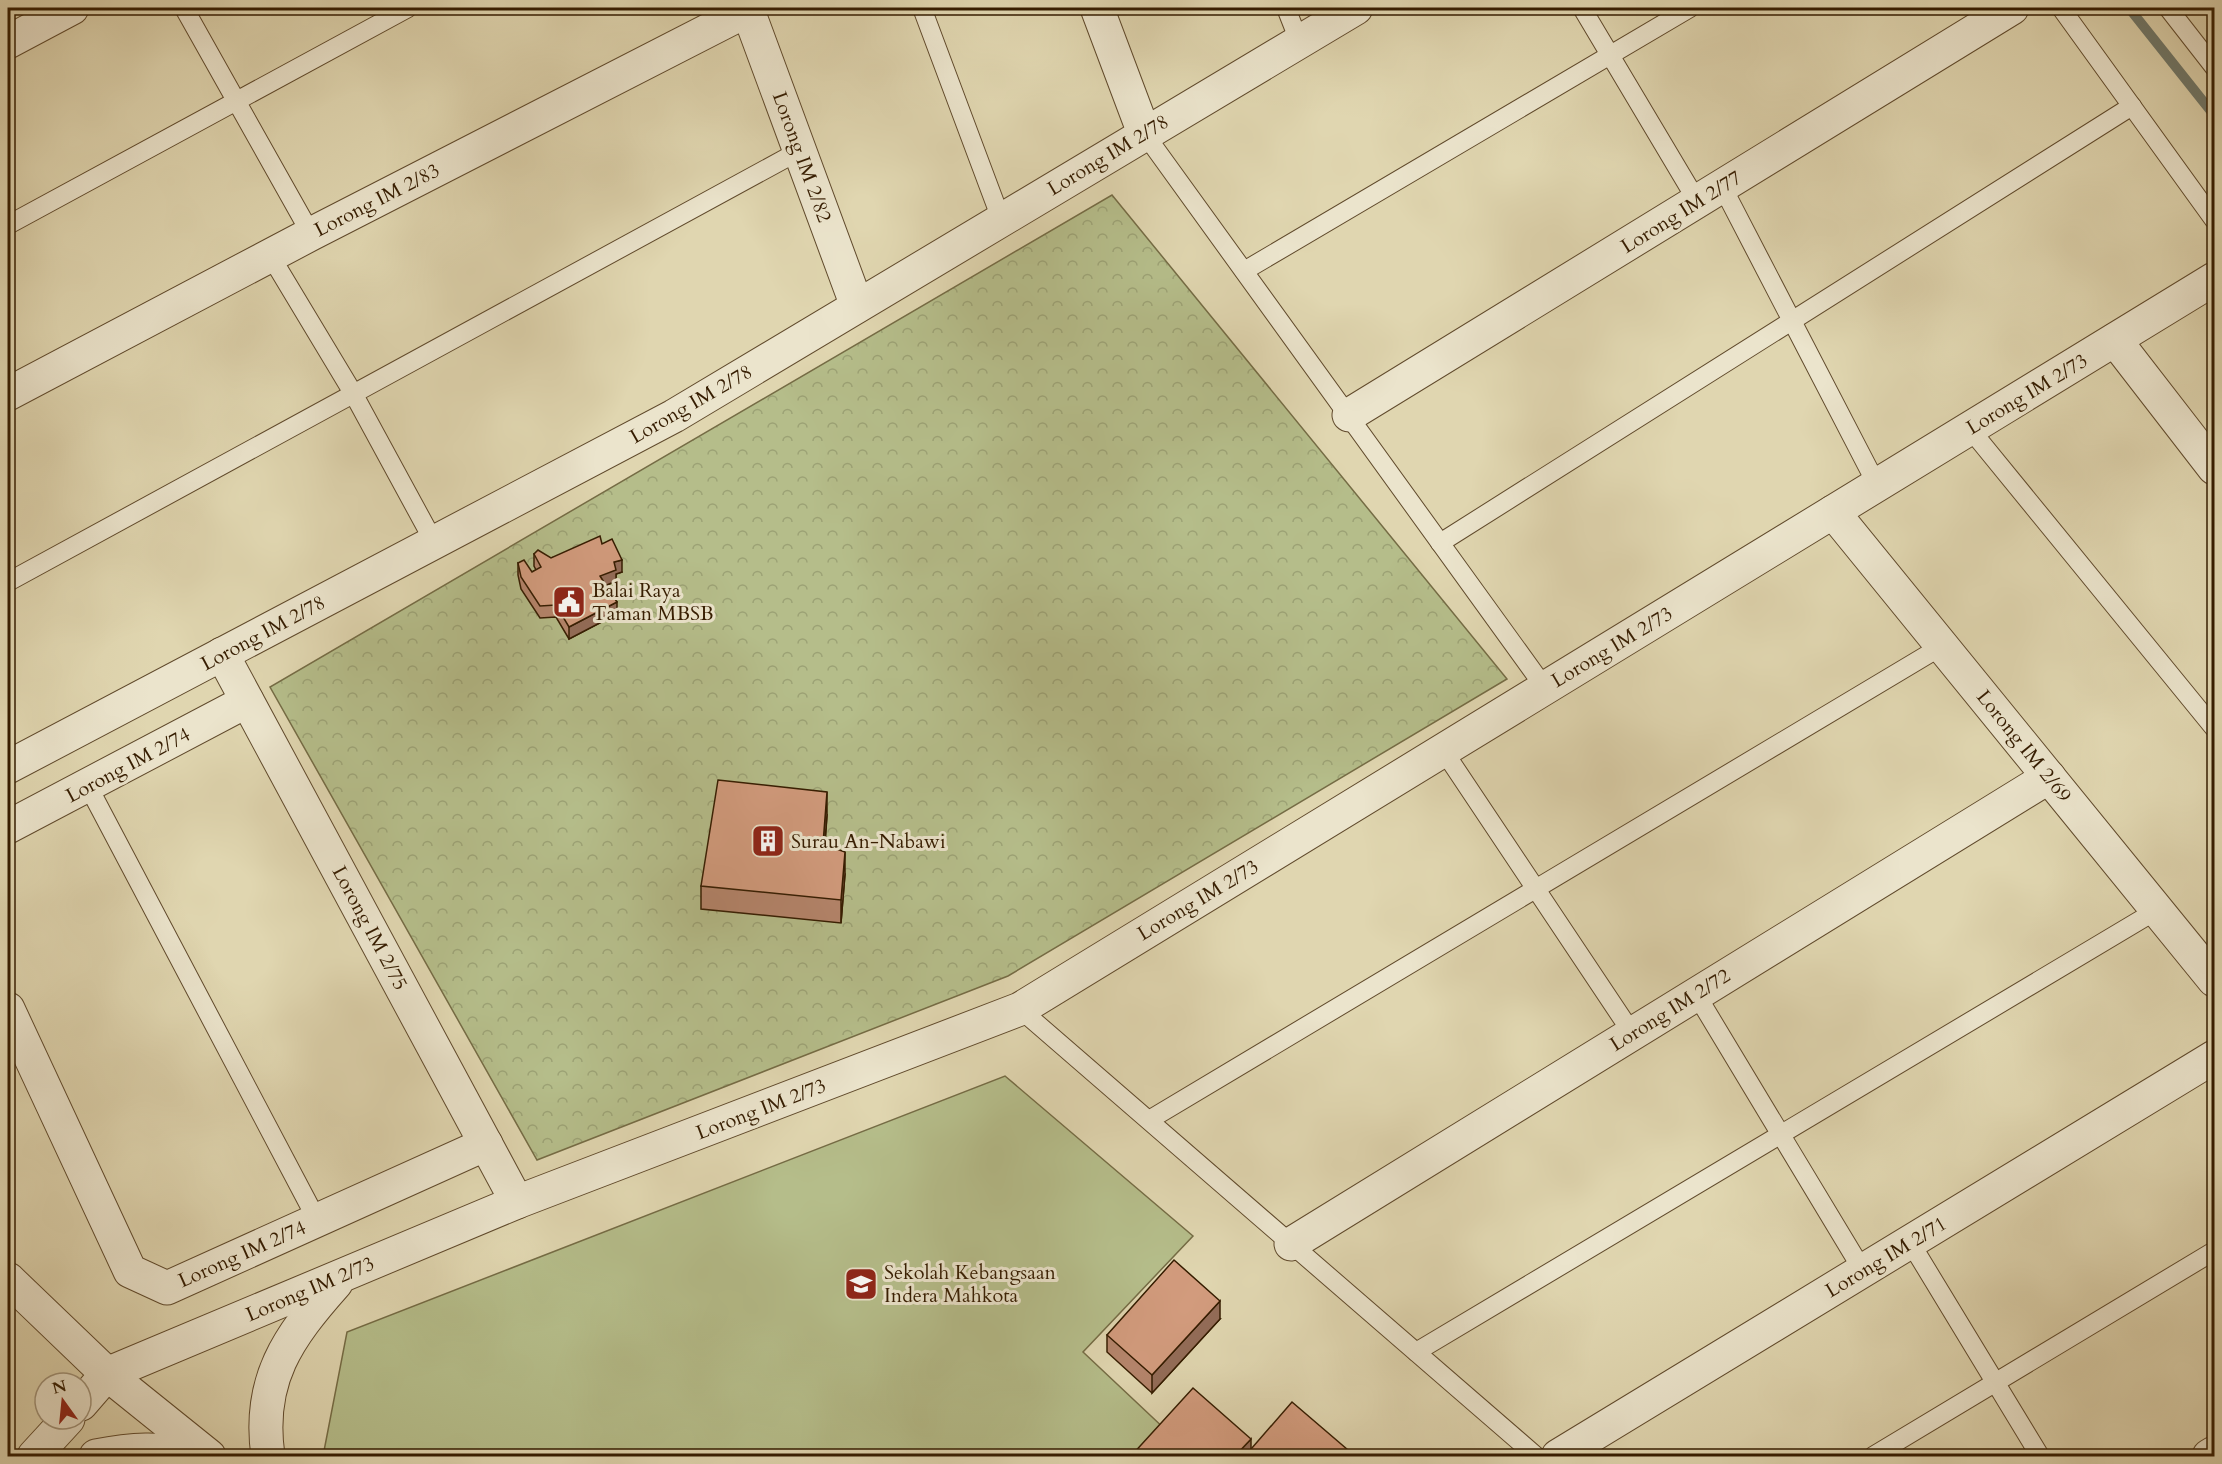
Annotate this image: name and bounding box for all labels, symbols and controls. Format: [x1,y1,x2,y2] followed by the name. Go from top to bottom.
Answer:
[766,88,838,226] street label: Lorong IM 2/82
[1042,108,1174,202] street label: Lorong IM 2/78
[310,157,444,243] street label: Lorong IM 2/83
[1616,164,1746,260] street label: Lorong IM 2/77
[1961,347,2093,441] street label: Lorong IM 2/73
[625,358,757,450] street label: Lorong IM 2/78
[592,577,714,627] place label: Balai Raya Taman MBSB
[551,584,587,620] public building icon: Balai Raya Taman MBSB
[196,589,330,677] street label: Lorong IM 2/78
[1546,600,1678,694] street label: Lorong IM 2/73
[1970,684,2078,808] street label: Lorong IM 2/69
[61,721,195,809] street label: Lorong IM 2/74
[750,823,786,859] building icon: Surau An-Nabawi
[791,828,946,855] place label: Surau An-Nabawi
[1132,853,1264,947] street label: Lorong IM 2/73
[326,861,414,995] street label: Lorong IM 2/75
[1605,962,1735,1058] street label: Lorong IM 2/72
[692,1072,830,1146] street label: Lorong IM 2/73
[1820,1210,1952,1304] street label: Lorong IM 2/71
[174,1214,310,1294] street label: Lorong IM 2/74
[242,1250,378,1328] street label: Lorong IM 2/73
[884,1259,1057,1309] place label: Sekolah Kebangsaan Indera Mahkota
[843,1266,879,1302] school or university icon: Sekolah Kebangsaan Indera Mahkota
[33,1371,93,1431] north arrow
[50,1375,69,1400] text: N

